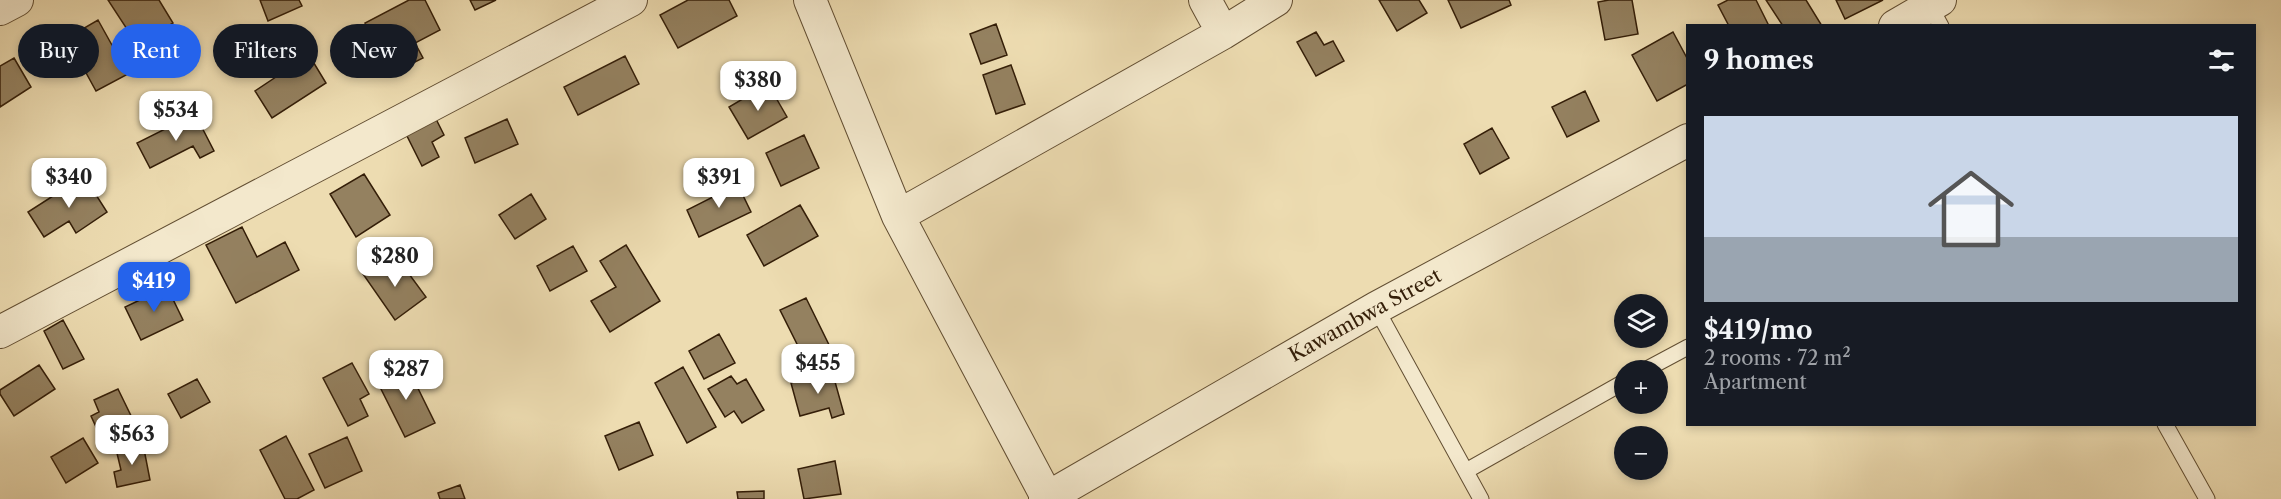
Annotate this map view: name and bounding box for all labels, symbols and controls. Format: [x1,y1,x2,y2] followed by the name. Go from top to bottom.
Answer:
[18,24,99,78] chip: Buy
[111,24,201,78] chip: Rent
[213,24,318,78] chip: Filters
[330,24,418,78] chip: New
[1704,44,1814,76] text: 9 homes
[2205,44,2238,77] icon: filters
[722,61,794,112] pin: $380
[734,68,782,92] text: $380
[140,91,212,142] pin: $534
[153,98,199,122] text: $534
[1917,155,2025,263] icon: home
[33,158,105,209] pin: $340
[683,158,755,209] pin: $391
[45,165,93,189] text: $340
[697,165,741,189] text: $391
[359,237,431,288] pin: $280
[371,244,419,268] text: $280
[118,262,190,313] pin: $419
[1285,263,1445,367] street label: Kawambwa Street
[132,269,176,293] text: $419
[1614,294,1668,480] map controls
[1614,294,1668,348] button: layers
[1704,314,1813,346] text: $419/mo
[782,344,854,395] pin: $455
[1704,346,1851,370] text: 2 rooms · 72 m²
[370,350,442,401] pin: $287
[795,351,841,375] text: $455
[383,357,429,381] text: $287
[1614,360,1668,414] button: +
[1704,370,1807,394] text: Apartment
[96,415,168,466] pin: $563
[109,422,155,446] text: $563
[1614,426,1668,480] button: −

